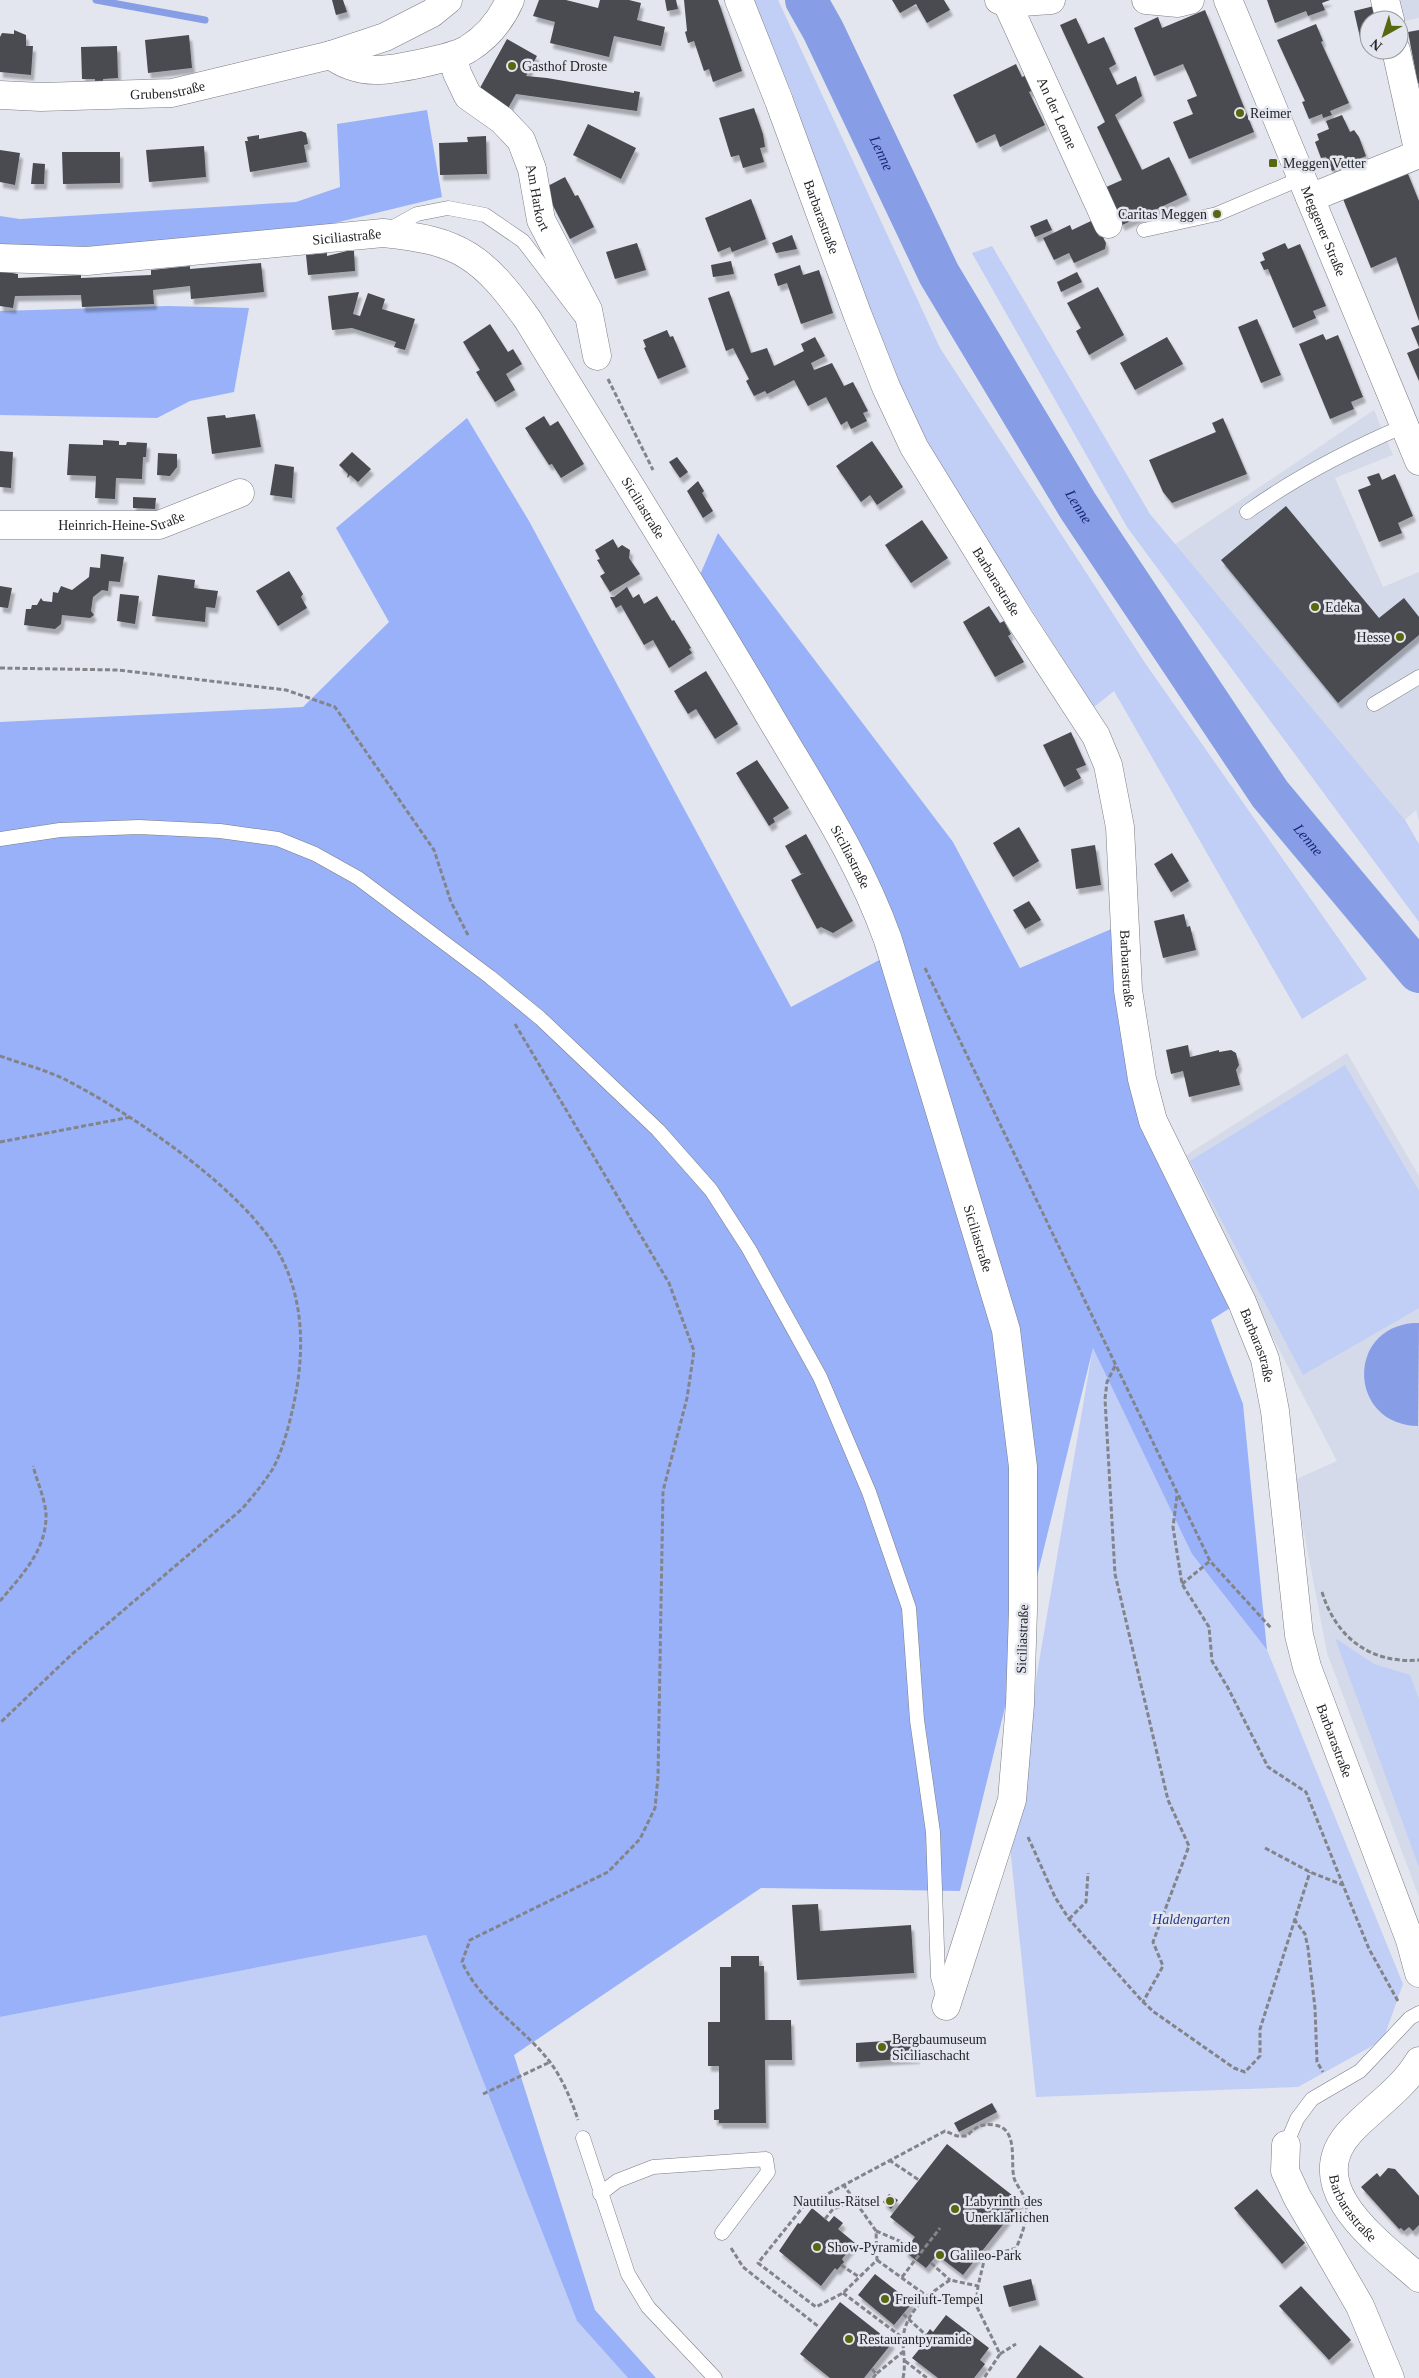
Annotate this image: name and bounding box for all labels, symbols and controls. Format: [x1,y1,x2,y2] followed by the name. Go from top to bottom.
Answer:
[1359,10,1409,60] north arrow
[1367,36,1385,54] text: N
[522,59,607,74] place label: Gasthof Droste
[506,60,518,72] marker: Gasthof Droste
[1034,75,1080,151] street label: An der Lenne
[130,78,207,102] street label: Grubenstraße
[1250,106,1292,121] place label: Reimer
[1234,107,1246,119] marker: Reimer
[866,132,897,174] water label: Lenne
[1283,156,1366,171] place label: Meggen Vetter
[1267,157,1279,169] marker: Meggen Vetter
[523,162,552,234] street label: Am Harkort
[801,178,842,256] street label: Barbarastraße
[1298,184,1349,278] street label: Meggener Straße
[1118,207,1207,222] place label: Caritas Meggen
[1211,208,1223,220] marker: Caritas Meggen
[312,226,382,248] street label: Siciliastraße
[619,474,668,541] street label: Siciliastraße
[1062,486,1096,527] water label: Lenne
[58,509,187,533] street label: Heinrich-Heine-Straße
[969,545,1023,619] street label: Barbarastraße
[1325,600,1361,615] place label: Edeka
[1309,601,1321,613] marker: Edeka
[1357,630,1390,645] place label: Hesse
[1394,631,1406,643] marker: Hesse
[1290,820,1326,859] water label: Lenne
[828,823,873,891] street label: Siciliastraße
[1117,929,1138,1008] street label: Barbarastraße
[961,1203,995,1274] street label: Siciliastraße
[1237,1306,1276,1384] street label: Barbarastraße
[1014,1604,1031,1674] street label: Siciliastraße
[1314,1702,1355,1780] street label: Barbarastraße
[1151,1912,1230,1927] park label: Haldengarten
[892,2032,987,2063] place label: Bergbaumuseum Siciliaschacht
[876,2041,888,2053] marker: Bergbaumuseum Siciliaschacht
[1326,2173,1379,2245] street label: Barbarastraße
[793,2194,880,2209] place label: Nautilus-Rätsel
[965,2194,1049,2225] place label: Labyrinth des Unerklärlichen
[884,2195,896,2207] marker: Nautilus-Rätsel
[949,2203,961,2215] marker: Labyrinth des Unerklärlichen
[827,2240,917,2255] place label: Show-Pyramide
[811,2241,823,2253] marker: Show-Pyramide
[950,2248,1022,2263] place label: Galileo-Park
[934,2249,946,2261] marker: Galileo-Park
[895,2292,984,2307] place label: Freiluft-Tempel
[879,2293,891,2305] marker: Freiluft-Tempel
[859,2332,972,2347] place label: Restaurantpyramide
[843,2333,855,2345] marker: Restaurantpyramide

